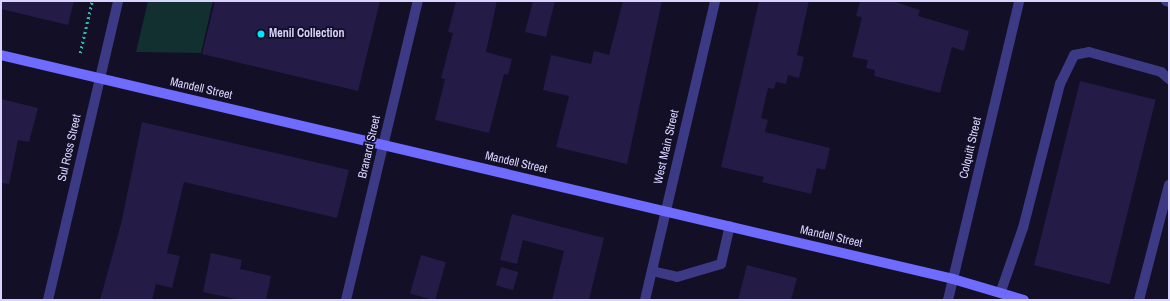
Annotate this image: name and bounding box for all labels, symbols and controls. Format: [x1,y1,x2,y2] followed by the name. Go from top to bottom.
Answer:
[269,27,344,41] place label: Menil Collection
[256,29,266,39] marker: Menil Collection
[168,75,234,103] street label: Mandell Street
[651,108,683,186] street label: West Main Street
[55,113,85,183] street label: Sul Ross Street
[356,114,384,180] street label: Branard Street
[957,116,985,180] street label: Colquitt Street
[483,149,549,177] street label: Mandell Street
[798,223,864,251] street label: Mandell Street

